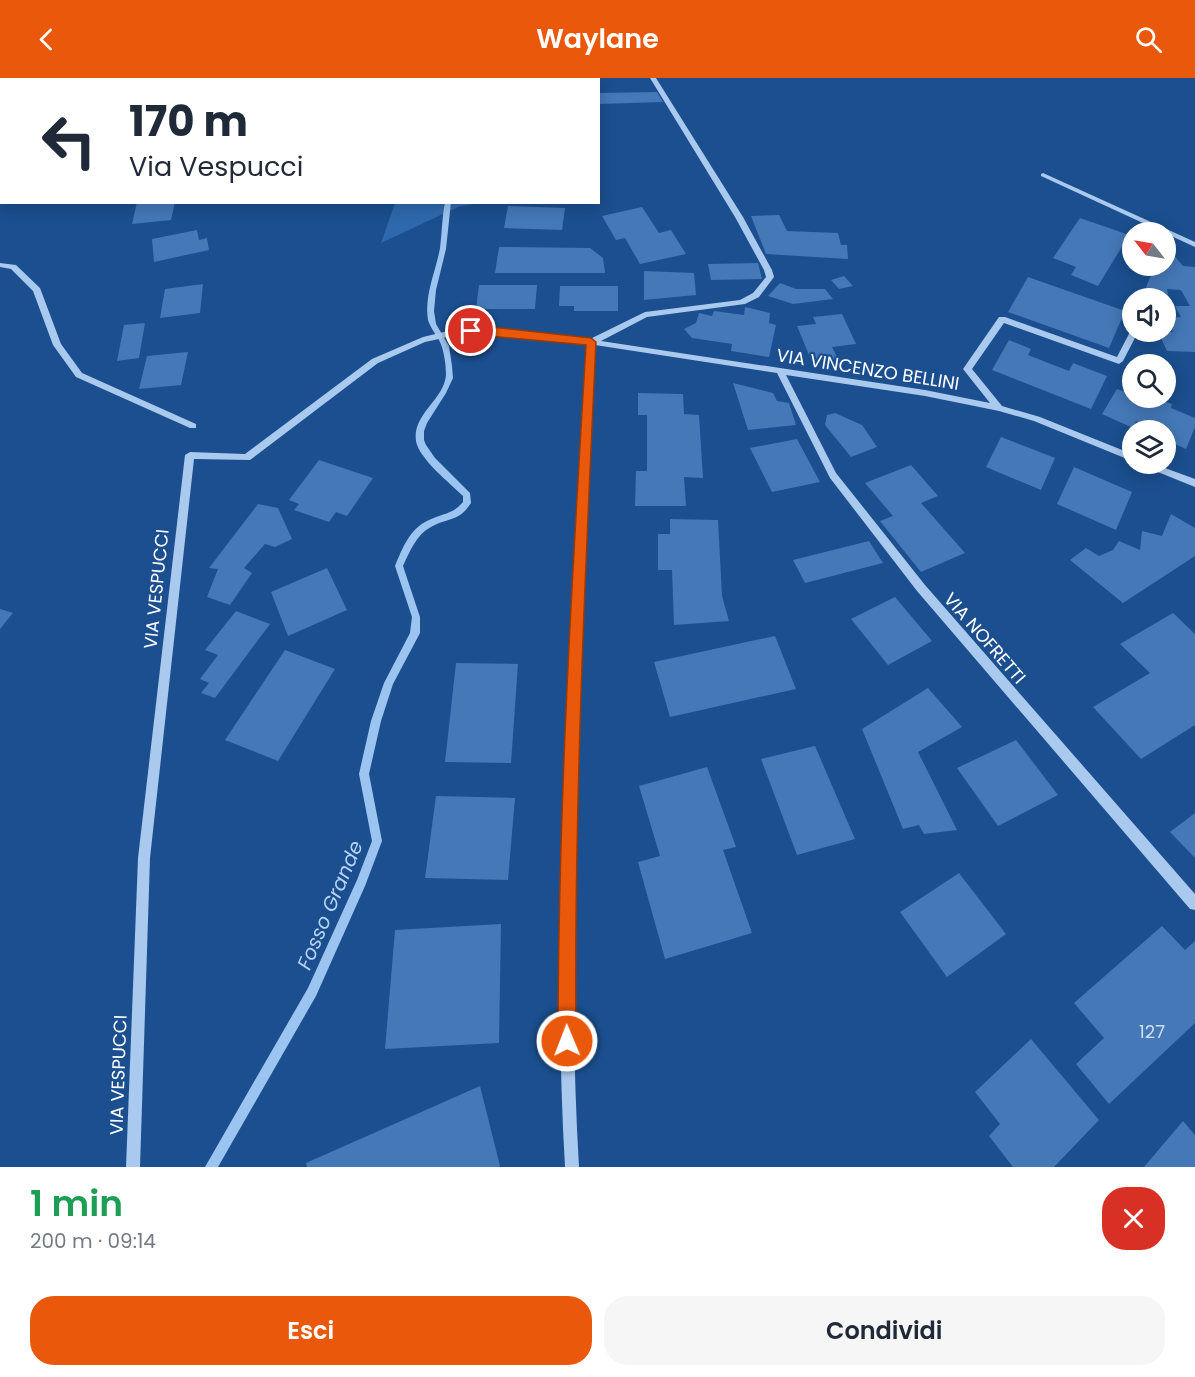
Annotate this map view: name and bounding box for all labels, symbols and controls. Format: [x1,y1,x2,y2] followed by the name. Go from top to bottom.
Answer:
[536,20,659,57] text: Waylane
[30,23,63,56] icon: back
[1132,23,1165,56] icon: search
[129,92,248,151] text: 170 m
[30,102,108,180] icon: left
[129,148,303,185] text: Via Vespucci
[1122,222,1176,276] north arrow
[1122,222,1176,474] map controls
[1122,288,1176,342] button: sound
[445,305,496,356] pin
[454,314,487,347] icon: arrive
[775,342,961,396] street label: VIA VINCENZO BELLINI
[1122,354,1176,408] button: search
[1122,420,1176,474] button: layers
[137,528,175,650] street label: VIA VESPUCCI
[938,587,1032,689] street label: VIA NOFRETTI
[290,836,370,974] water label: Fosso Grande
[535,1009,599,1073] position arrow
[103,1014,133,1136] street label: VIA VESPUCCI
[1139,1019,1165,1044] house number: 127
[30,1178,123,1229] text: 1 min
[1102,1187,1165,1250] button: close
[30,1227,156,1255] text: 200 m · 09:14
[30,1296,592,1365] button: Esci
[604,1296,1165,1365] button: Condividi

